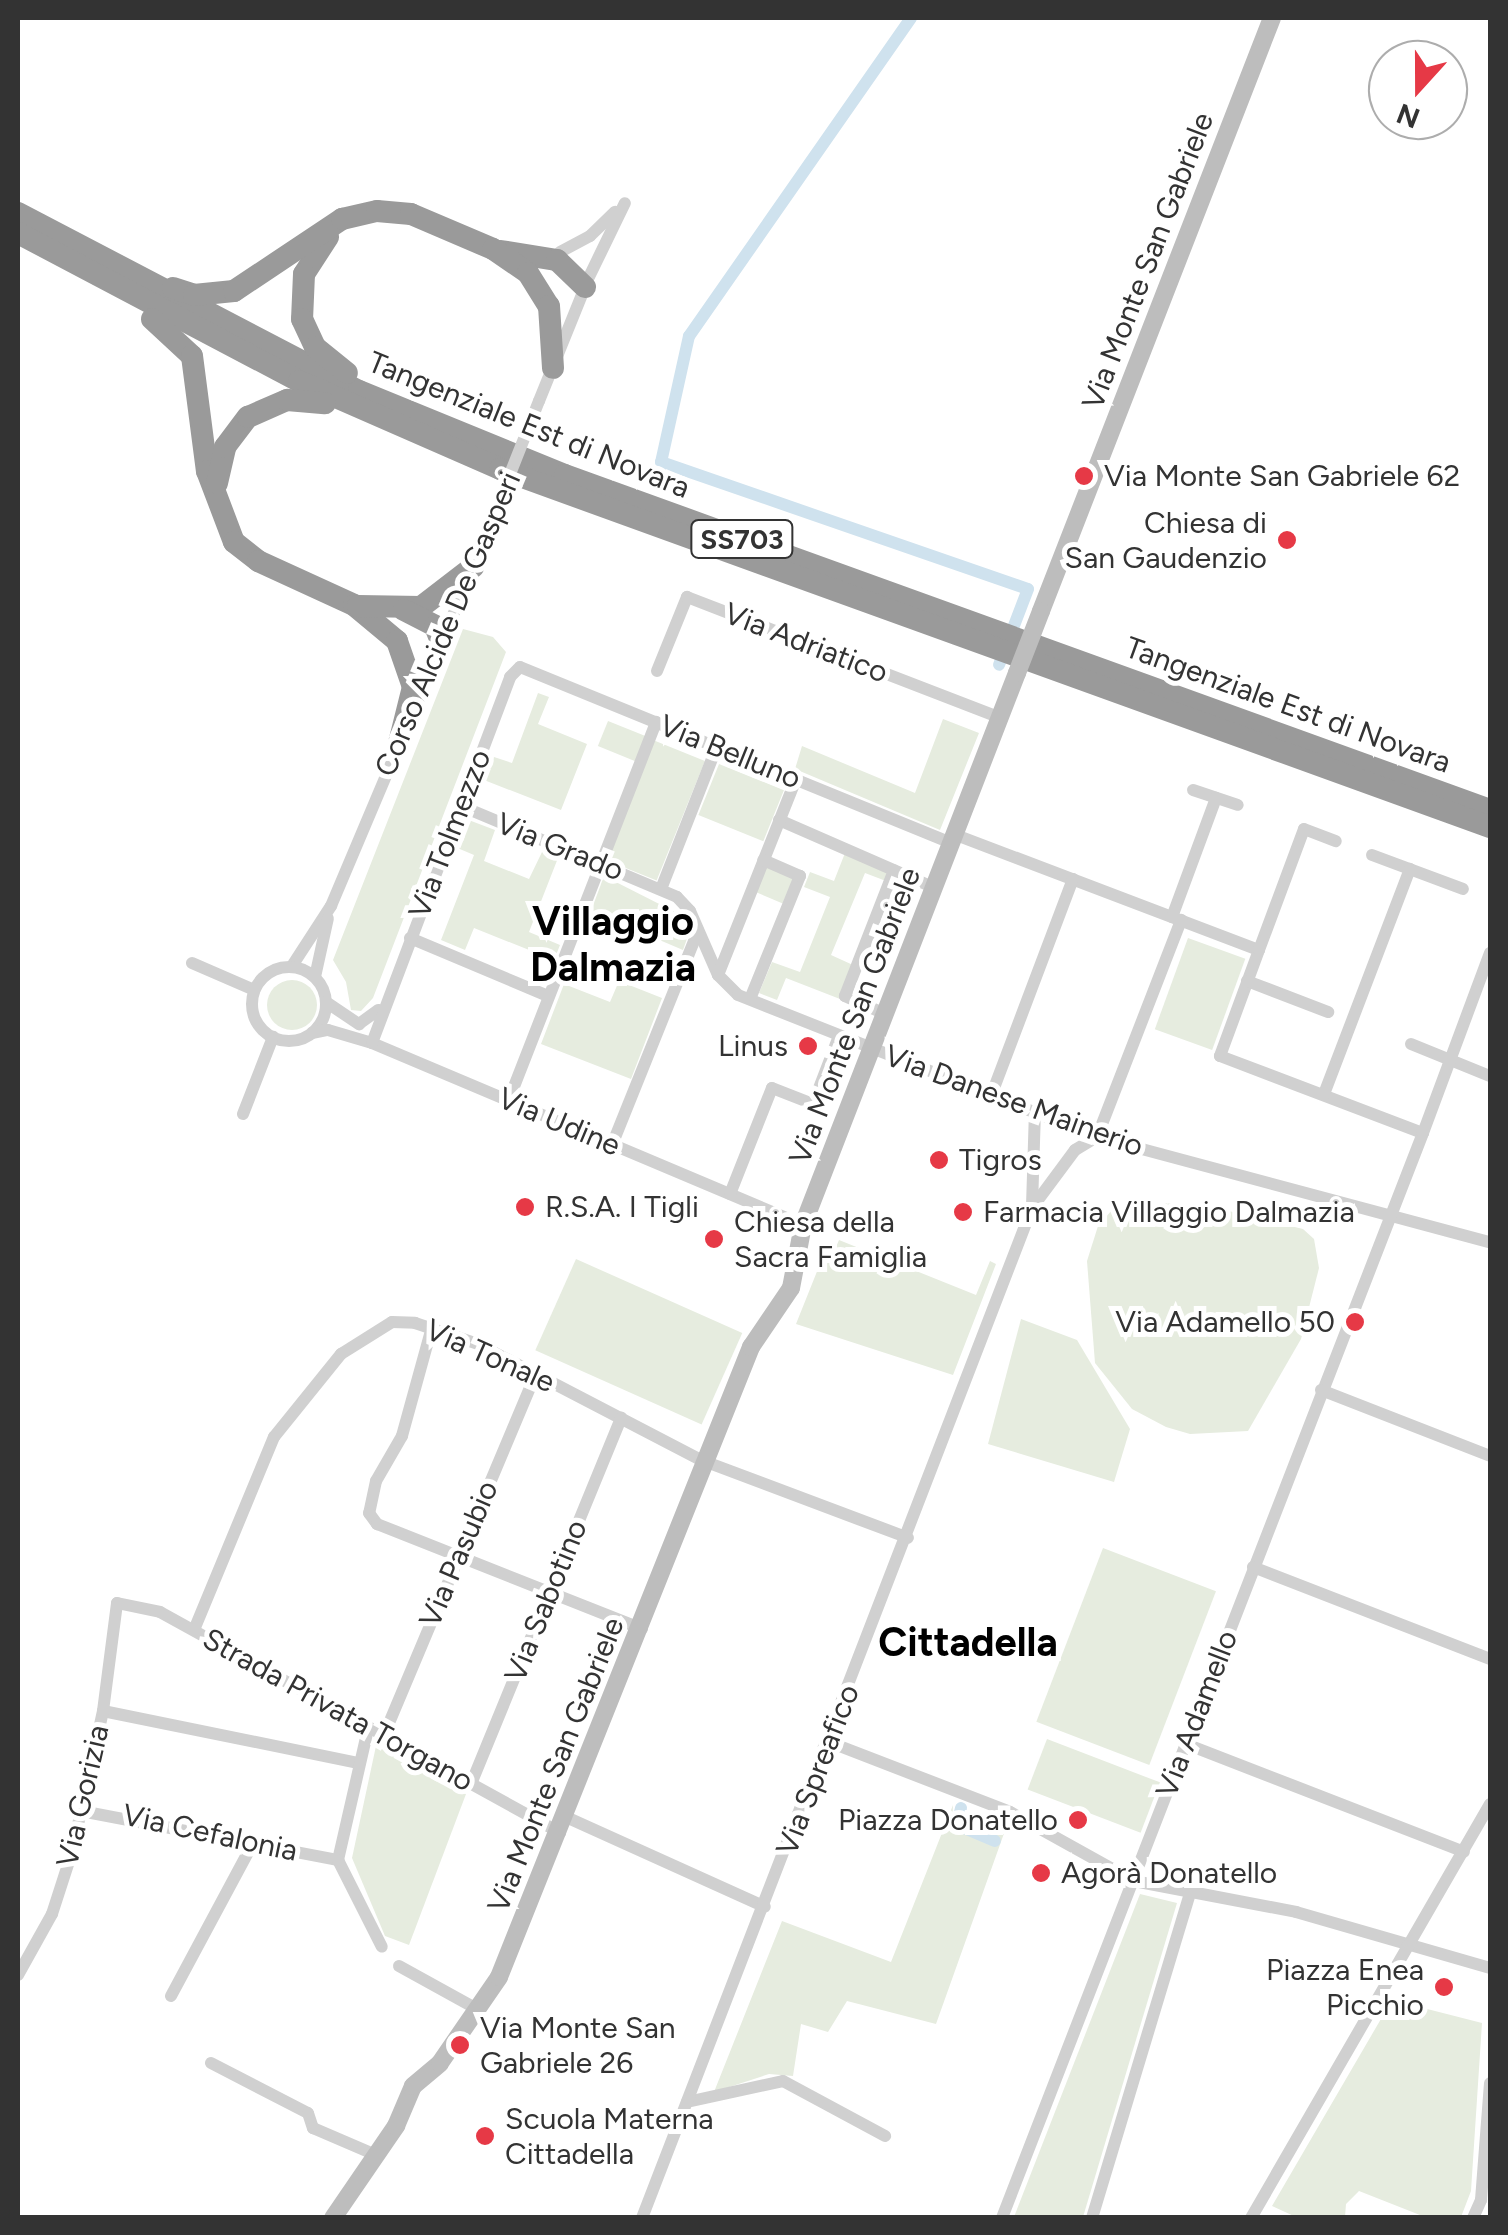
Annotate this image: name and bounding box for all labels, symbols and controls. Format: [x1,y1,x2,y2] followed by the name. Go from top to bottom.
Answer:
[1368,40,1468,140] north arrow
[1392,96,1424,136] text: N
[1075,107,1221,415] street label: Via Monte San Gabriele
[363,344,695,506] street label: Tangenziale Est di Novara
[1104,458,1460,494] place label: Via Monte San Gabriele 62
[1073,465,1095,487] marker: Via Monte San Gabriele 62
[368,466,528,782] street label: Corso Alcide De Gasperi
[1065,505,1267,576] place label: Chiesa di San Gaudenzio
[690,516,794,562] road number: SS703
[1276,529,1298,551] marker: Chiesa di San Gaudenzio
[719,595,893,691] street label: Via Adriatico
[1120,629,1456,781] street label: Tangenziale Est di Novara
[654,707,806,797] street label: Via Belluno
[401,744,499,924] street label: Via Tolmezzo
[491,805,629,889] street label: Via Grado
[782,862,928,1170] street label: Via Monte San Gabriele
[530,897,696,991] district label: Villaggio Dalmazia
[718,1028,788,1064] place label: Linus
[797,1035,819,1057] marker: Linus
[880,1037,1148,1165] street label: Via Danese Mainerio
[492,1080,626,1164] street label: Via Udine
[959,1142,1042,1178] place label: Tigros
[928,1149,950,1171] marker: Tigros
[545,1189,699,1225] place label: R.S.A. I Tigli
[983,1194,1355,1230] place label: Farmacia Villaggio Dalmazia
[514,1196,536,1218] marker: R.S.A. I Tigli
[952,1201,974,1223] marker: Farmacia Villaggio Dalmazia
[734,1204,927,1274] place label: Chiesa della Sacra Famiglia
[703,1228,725,1250] marker: Chiesa della Sacra Famiglia
[1115,1304,1335,1340] place label: Via Adamello 50
[1344,1311,1366,1333] marker: Via Adamello 50
[420,1312,560,1400] street label: Via Tonale
[412,1475,506,1633] street label: Via Pasubio
[497,1515,595,1687] street label: Via Sabotino
[480,1612,632,1918] street label: Via Monte San Gabriele
[878,1618,1058,1666] district label: Cittadella
[196,1621,480,1799] street label: Strada Privata Torgano
[1149,1625,1245,1803] street label: Via Adamello
[769,1679,867,1861] street label: Via Spreafico
[49,1721,117,1871] street label: Via Gorizia
[119,1797,301,1869] street label: Via Cefalonia
[838,1802,1058,1838] place label: Piazza Donatello
[1067,1809,1089,1831] marker: Piazza Donatello
[1061,1855,1277,1891] place label: Agorà Donatello
[1030,1862,1052,1884] marker: Agorà Donatello
[1266,1952,1424,2022] place label: Piazza Enea Picchio
[1433,1976,1455,1998] marker: Piazza Enea Picchio
[480,2010,675,2080] place label: Via Monte San Gabriele 26
[449,2034,471,2056] marker: Via Monte San Gabriele 26
[505,2101,714,2172] place label: Scuola Materna Cittadella
[474,2125,496,2147] marker: Scuola Materna Cittadella

